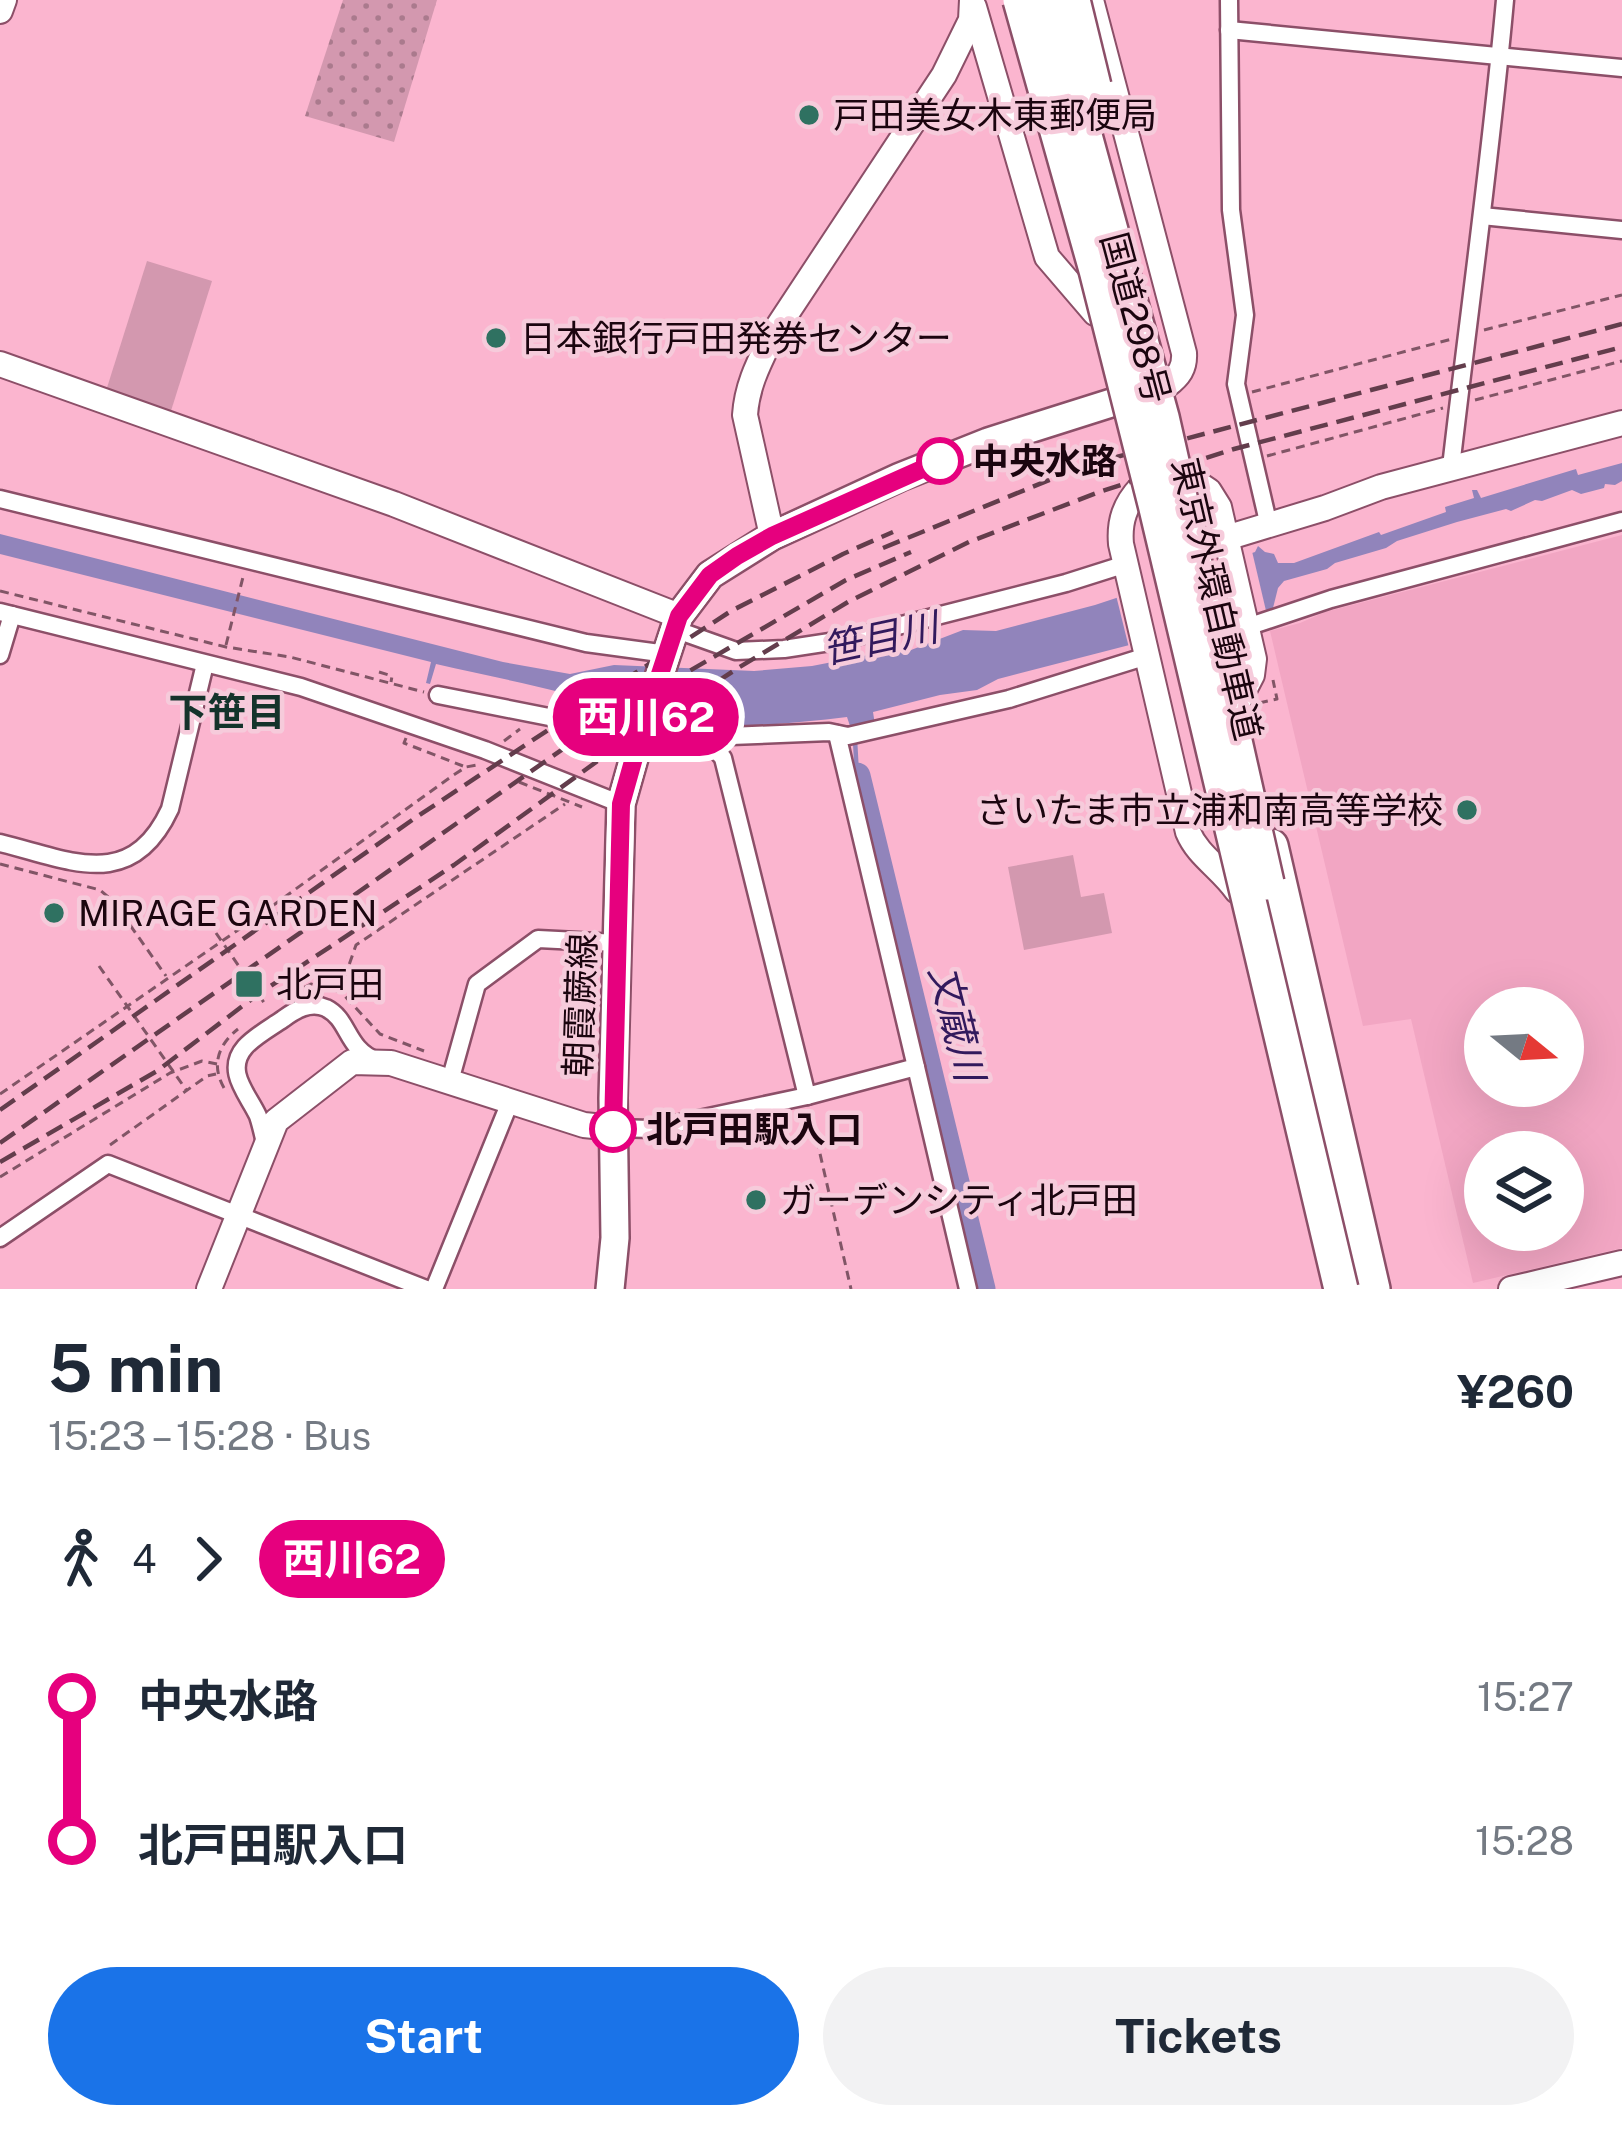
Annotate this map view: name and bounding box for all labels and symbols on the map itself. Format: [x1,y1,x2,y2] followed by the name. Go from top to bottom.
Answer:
[833,94,1157,136] place label: 戸田美女木東郵便局
[796,102,822,128] marker: 戸田美女木東郵便局
[1093,228,1179,408] street label: 国道298号
[520,317,952,359] place label: 日本銀行戸田発券センター
[483,325,509,351] marker: 日本銀行戸田発券センター
[918,439,962,483] marker: 中央水路
[973,440,1117,482] place label: 中央水路
[1164,454,1270,744] street label: 東京外環自動車道
[818,603,946,673] water label: 笹目川
[562,678,730,756] line badge: 西川62
[168,689,286,735] district label: 下笹目
[976,789,1443,831] place label: さいたま市立浦和南高等学校
[1454,797,1480,823] marker: さいたま市立浦和南高等学校
[78,892,377,934] place label: MIRAGE GARDEN
[41,900,67,926] marker: MIRAGE GARDEN
[556,932,604,1078] street label: 朝霞蕨線
[921,961,994,1089] water label: 文蔵川
[276,963,384,1005] place label: 北戸田
[233,968,265,1000] marker: 北戸田
[1464,987,1584,1107] north arrow
[591,1107,635,1151] marker: 北戸田駅入口
[646,1108,862,1150] place label: 北戸田駅入口
[780,1179,1138,1221] place label: ガーデンシティ北戸田
[743,1187,769,1213] marker: ガーデンシティ北戸田

